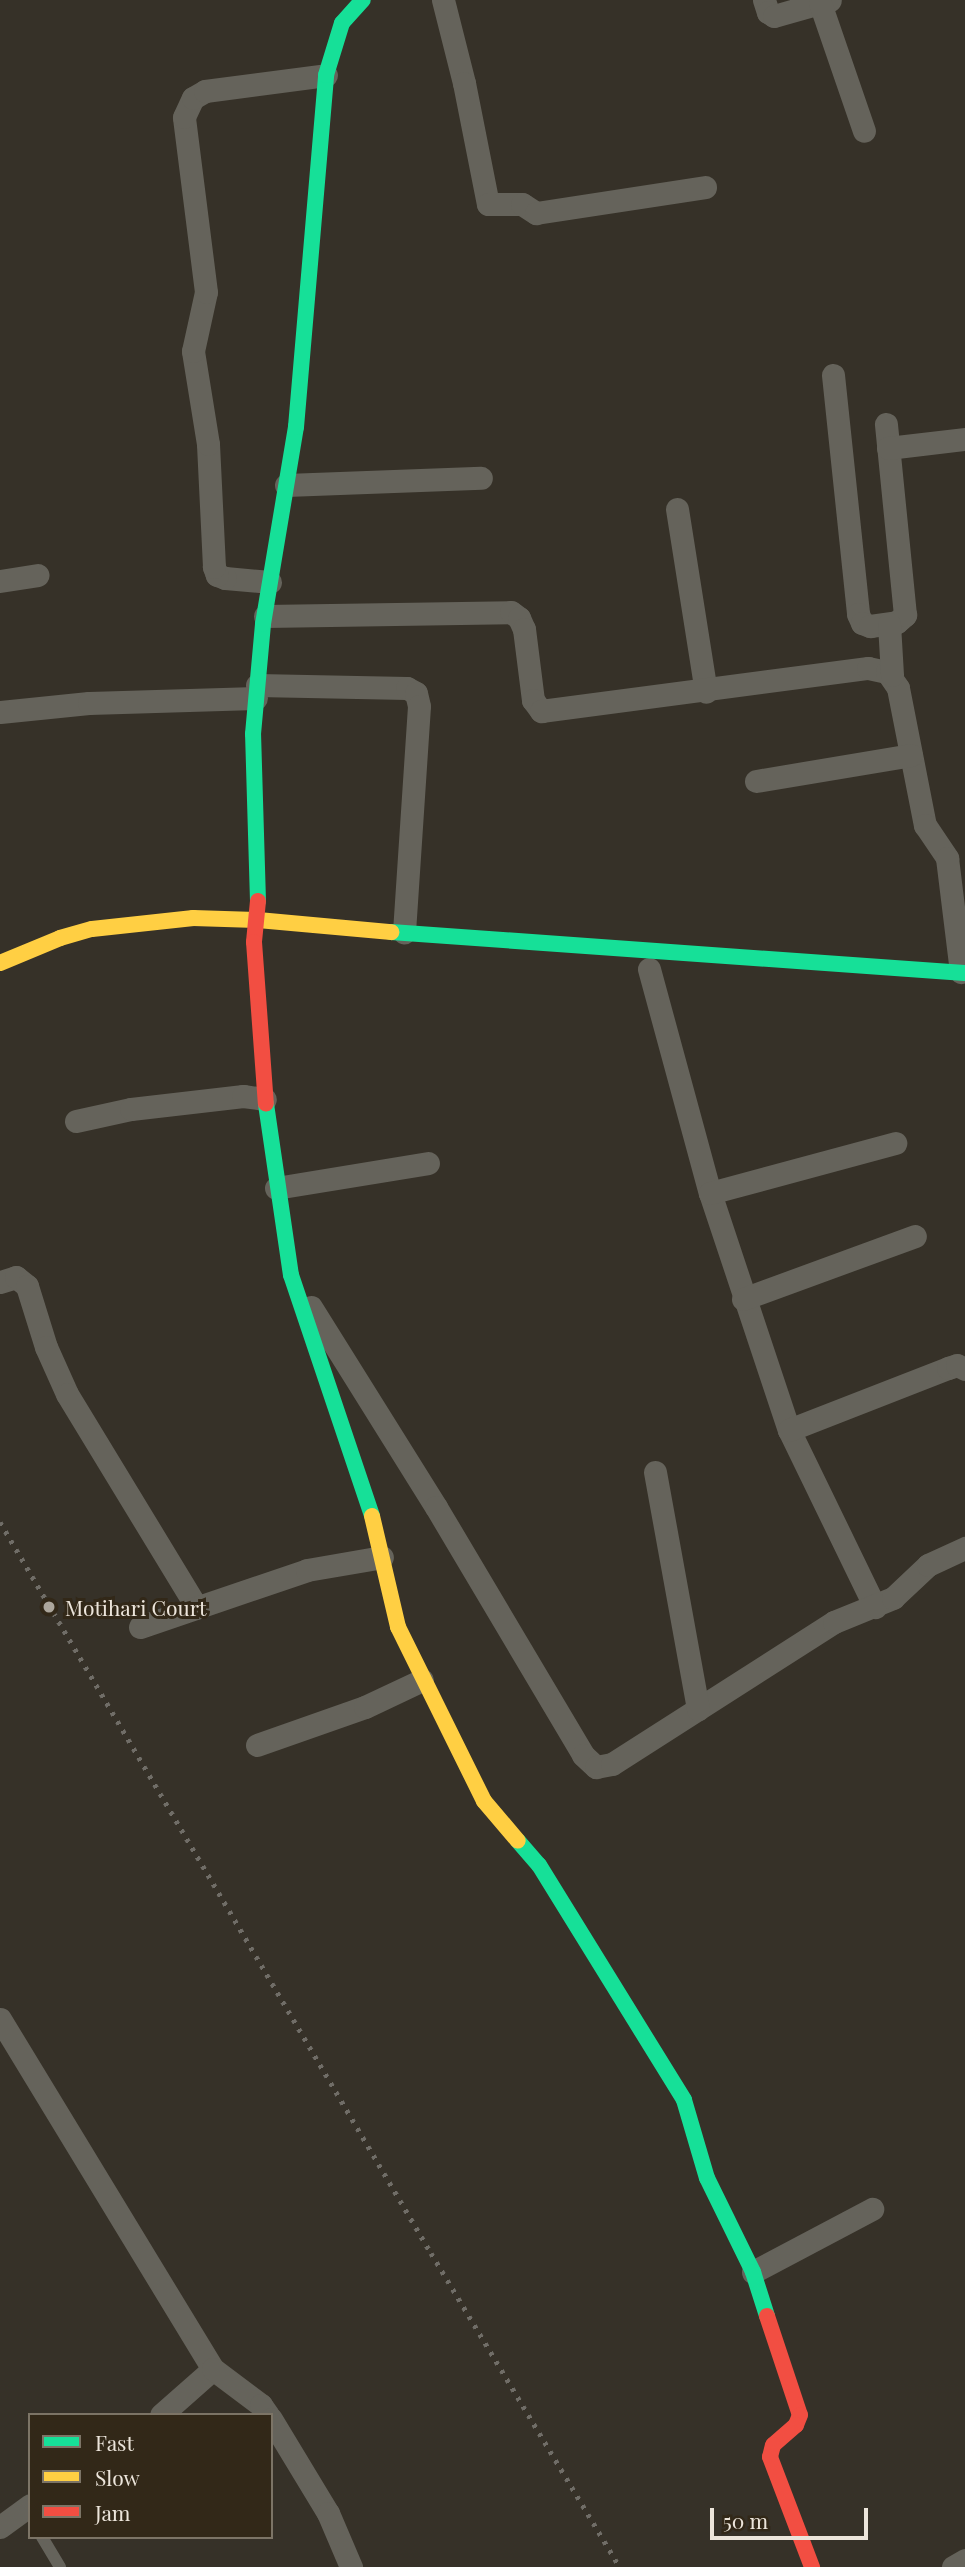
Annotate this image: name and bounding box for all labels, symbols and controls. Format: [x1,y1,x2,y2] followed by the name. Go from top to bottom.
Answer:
[65,1594,206,1620] place label: Motihari Court
[39,1597,59,1617] marker: Motihari Court
[28,2413,273,2539] legend
[95,2428,134,2456] text: Fast
[95,2463,140,2491] text: Slow
[713,2494,870,2538] scale bar
[95,2498,131,2526] text: Jam
[723,2506,768,2534] text: 50 m

